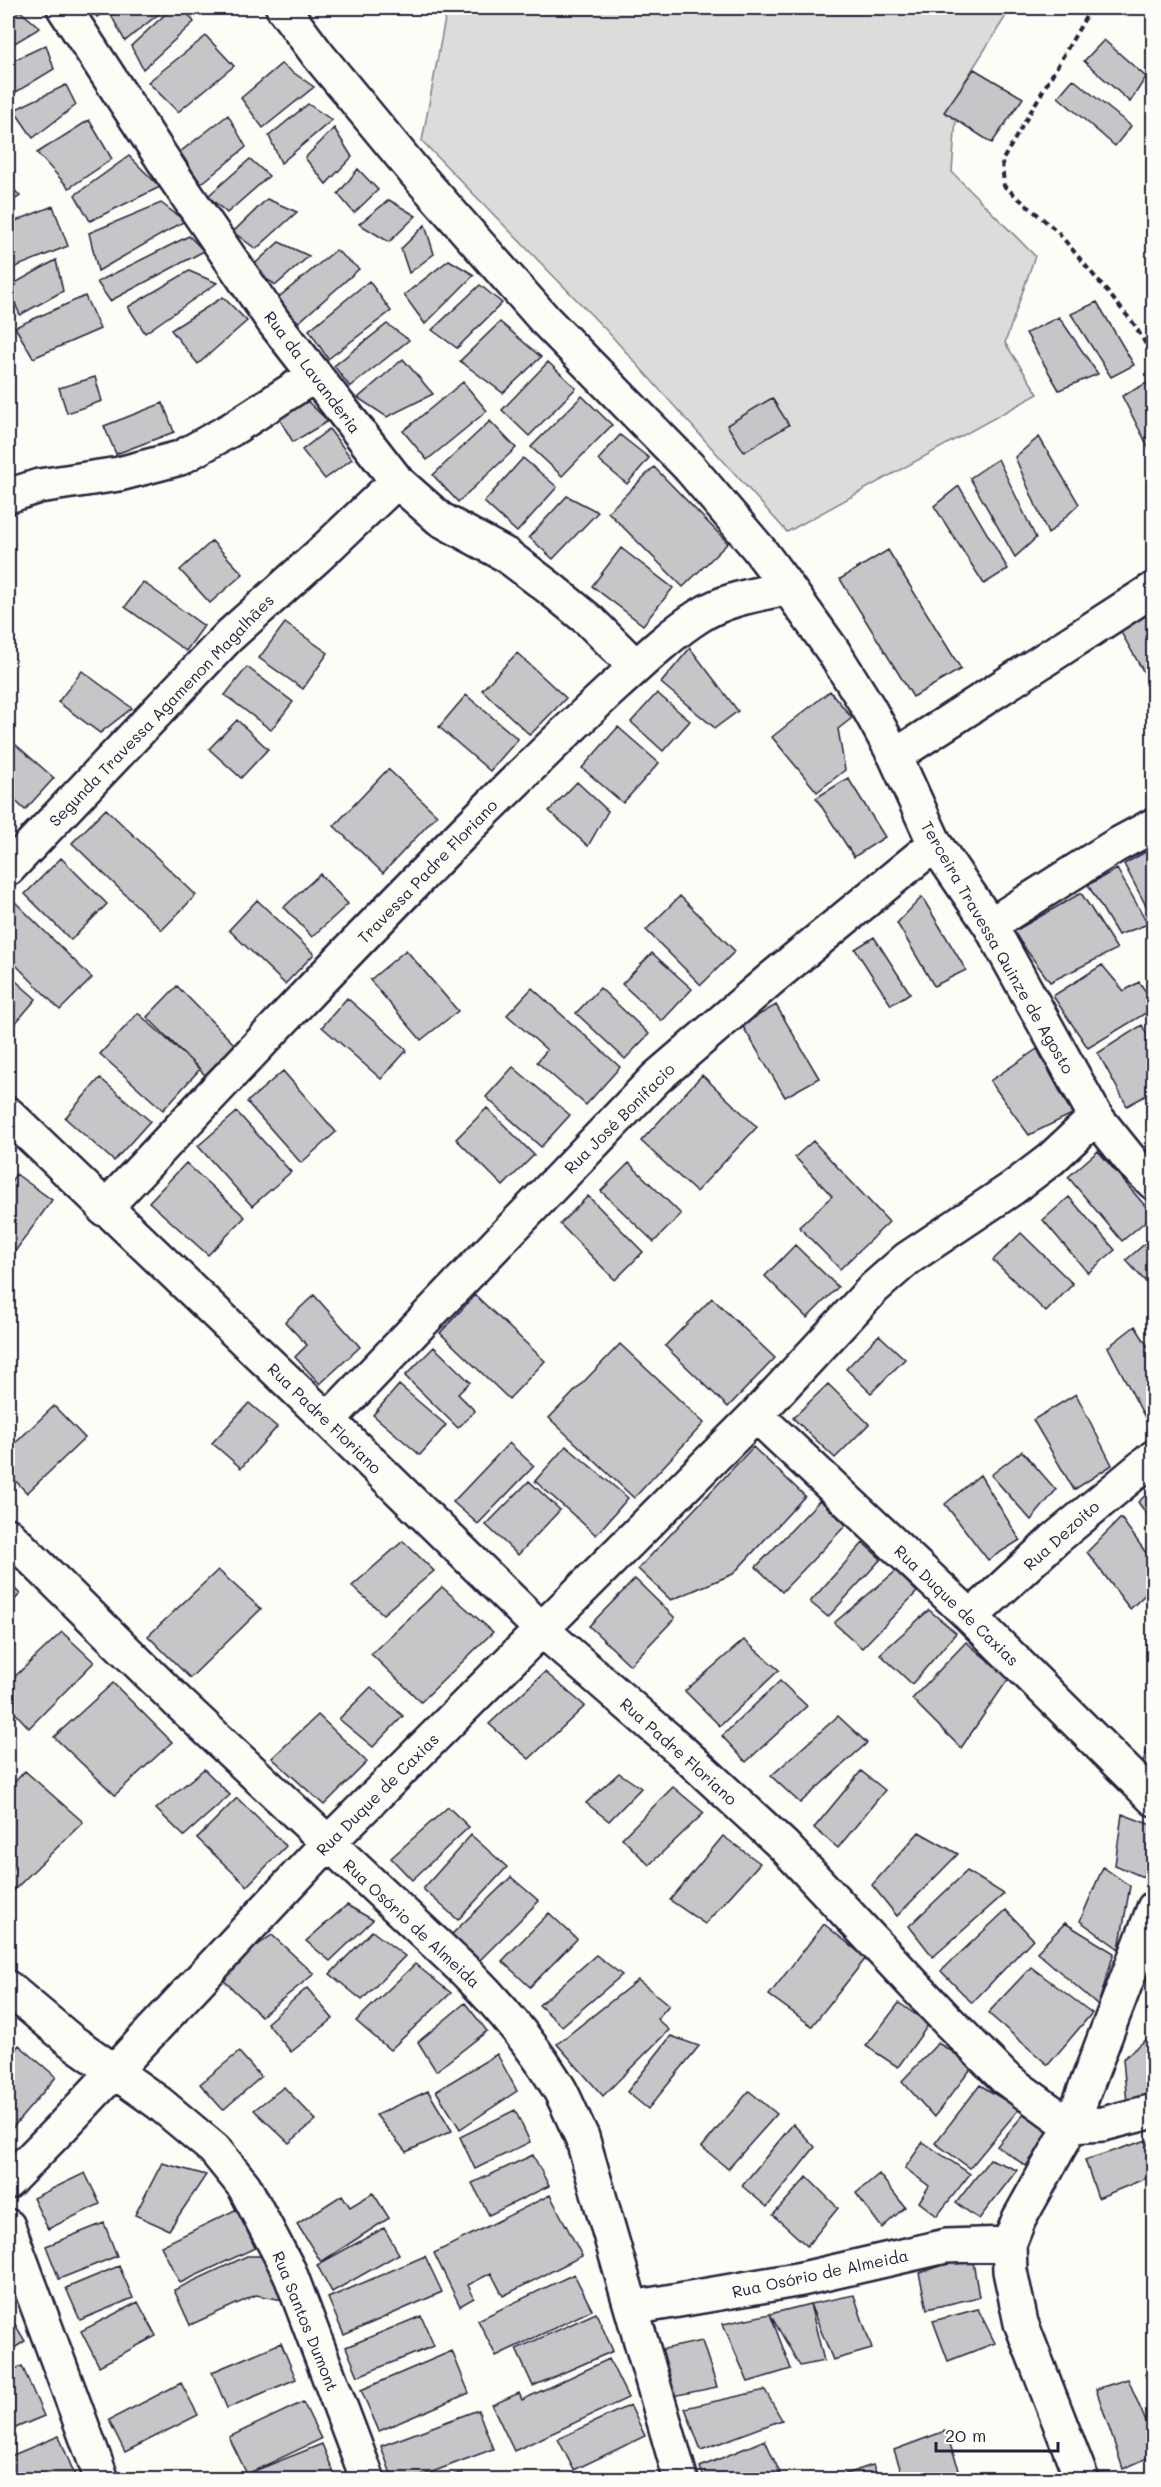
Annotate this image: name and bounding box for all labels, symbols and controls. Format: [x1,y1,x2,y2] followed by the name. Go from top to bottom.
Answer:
[260,307,366,437] street label: Rua da Lavanderia
[44,589,278,831] street label: Segunda Travessa Agamenon Magalhães
[353,794,501,948] street label: Travessa Padre Floriano
[917,817,1079,1077] street label: Terceira Travessa Quinze de Agosto
[559,1058,679,1178] street label: Rua José Bonifacio
[263,1358,387,1478] street label: Rua Padre Floriano
[1019,1495,1103,1575] street label: Rua Dezoito
[890,1540,1024,1670] street label: Rua Duque de Caxias
[616,1693,742,1809] street label: Rua Padre Floriano
[311,1728,443,1860] street label: Rua Duque de Caxias
[339,1854,485,1992] street label: Rua Osório de Almeida
[730,2244,910,2302] street label: Rua Osório de Almeida
[268,2248,344,2394] street label: Rua Santos Dumont
[936,2415,1058,2453] scale bar
[945,2423,986,2447] text: 20 m

